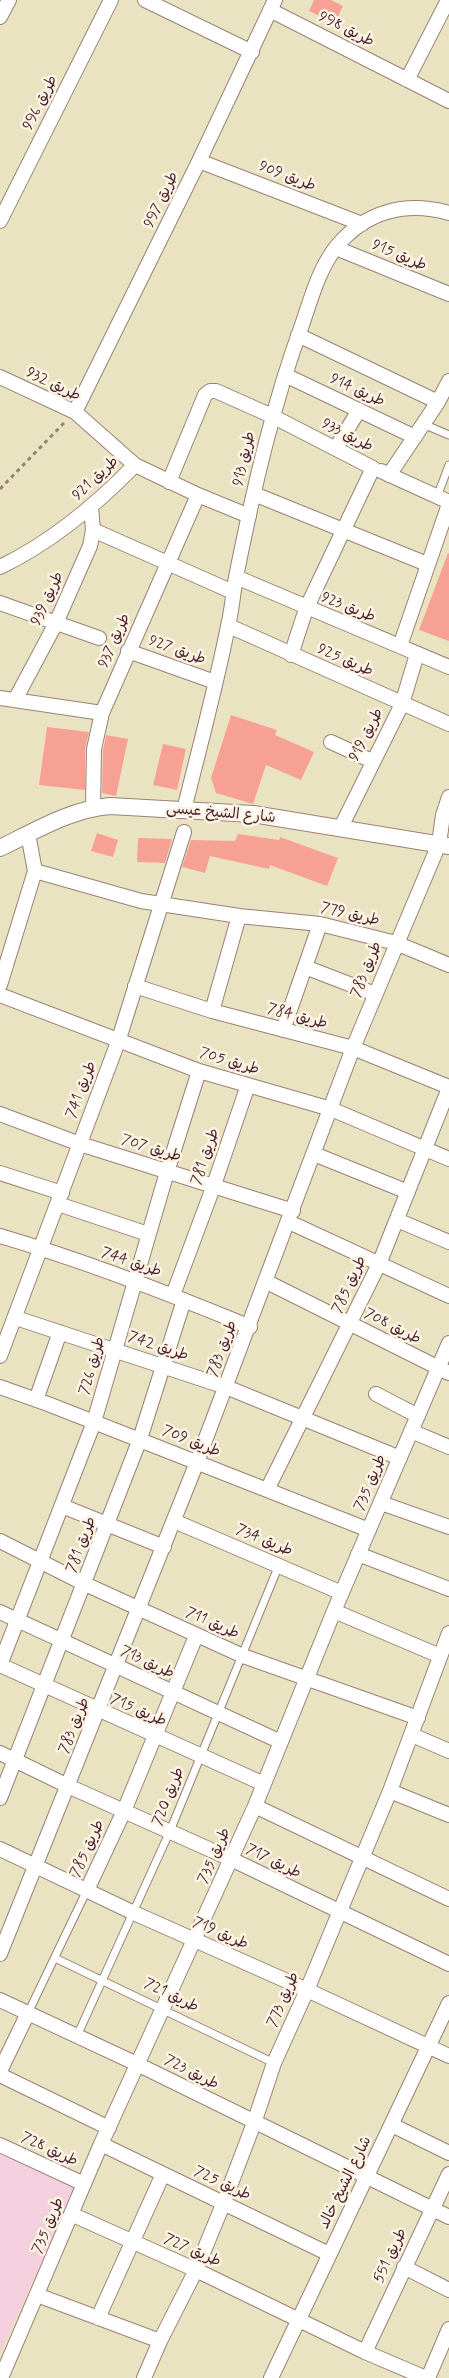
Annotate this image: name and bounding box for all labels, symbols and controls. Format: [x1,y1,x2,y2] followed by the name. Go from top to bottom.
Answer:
[315,8,377,52] street label: طريق 998
[20,73,62,133] street label: طريق 996
[256,158,318,196] street label: طريق 909
[141,169,183,231] street label: طريق 997
[369,236,429,276] street label: طريق 915
[23,364,83,406] street label: طريق 932
[327,371,387,411] street label: طريق 914
[318,415,376,457] street label: طريق 933
[230,430,260,488] street label: طريق 913
[69,453,123,505] street label: طريق 921
[28,569,68,629] street label: طريق 939
[318,589,378,627] street label: طريق 923
[95,611,135,671] street label: طريق 937
[146,632,208,670] street label: طريق 927
[314,641,376,681] street label: طريق 925
[346,705,388,765] street label: طريق 919
[166,800,276,828] street label: شارع الشيخ عيسى
[319,899,381,931] street label: طريق 779
[348,939,386,1001] street label: طريق 783
[265,1000,329,1034] street label: طريق 784
[197,1044,261,1080] street label: طريق 705
[63,1059,101,1121] street label: طريق 741
[188,1126,224,1188] street label: طريق 781
[119,1131,183,1167] street label: طريق 707
[98,1244,164,1282] street label: طريق 744
[329,1253,371,1317] street label: طريق 785
[361,1305,423,1349] street label: طريق 708
[204,1318,242,1380] street label: طريق 783
[125,1328,191,1366] street label: طريق 742
[76,1335,110,1397] street label: طريق 726
[159,1422,223,1462] street label: طريق 709
[351,1452,391,1514] street label: طريق 735
[63,1514,101,1576] street label: طريق 781
[233,1521,295,1561] street label: طريق 734
[182,1604,242,1644] street label: طريق 711
[117,1643,177,1683] street label: طريق 713
[107,1691,169,1731] street label: طريق 715
[56,1695,94,1757] street label: طريق 783
[149,1765,189,1829] street label: طريق 720
[67,1817,109,1881] street label: طريق 785
[195,1825,235,1887] street label: طريق 735
[242,1841,304,1883] street label: طريق 717
[189,1914,251,1954] street label: طريق 719
[264,1970,304,2030] street label: طريق 773
[141,1975,201,2017] street label: طريق 721
[161,2052,221,2094] street label: طريق 723
[18,2129,80,2171] street label: طريق 728
[316,2134,376,2232] street label: شارع الشيخ خالد
[191,2163,253,2205] street label: طريق 725
[29,2195,69,2257] street label: طريق 735
[371,2226,411,2286] street label: طريق 551
[161,2230,223,2272] street label: طريق 727

